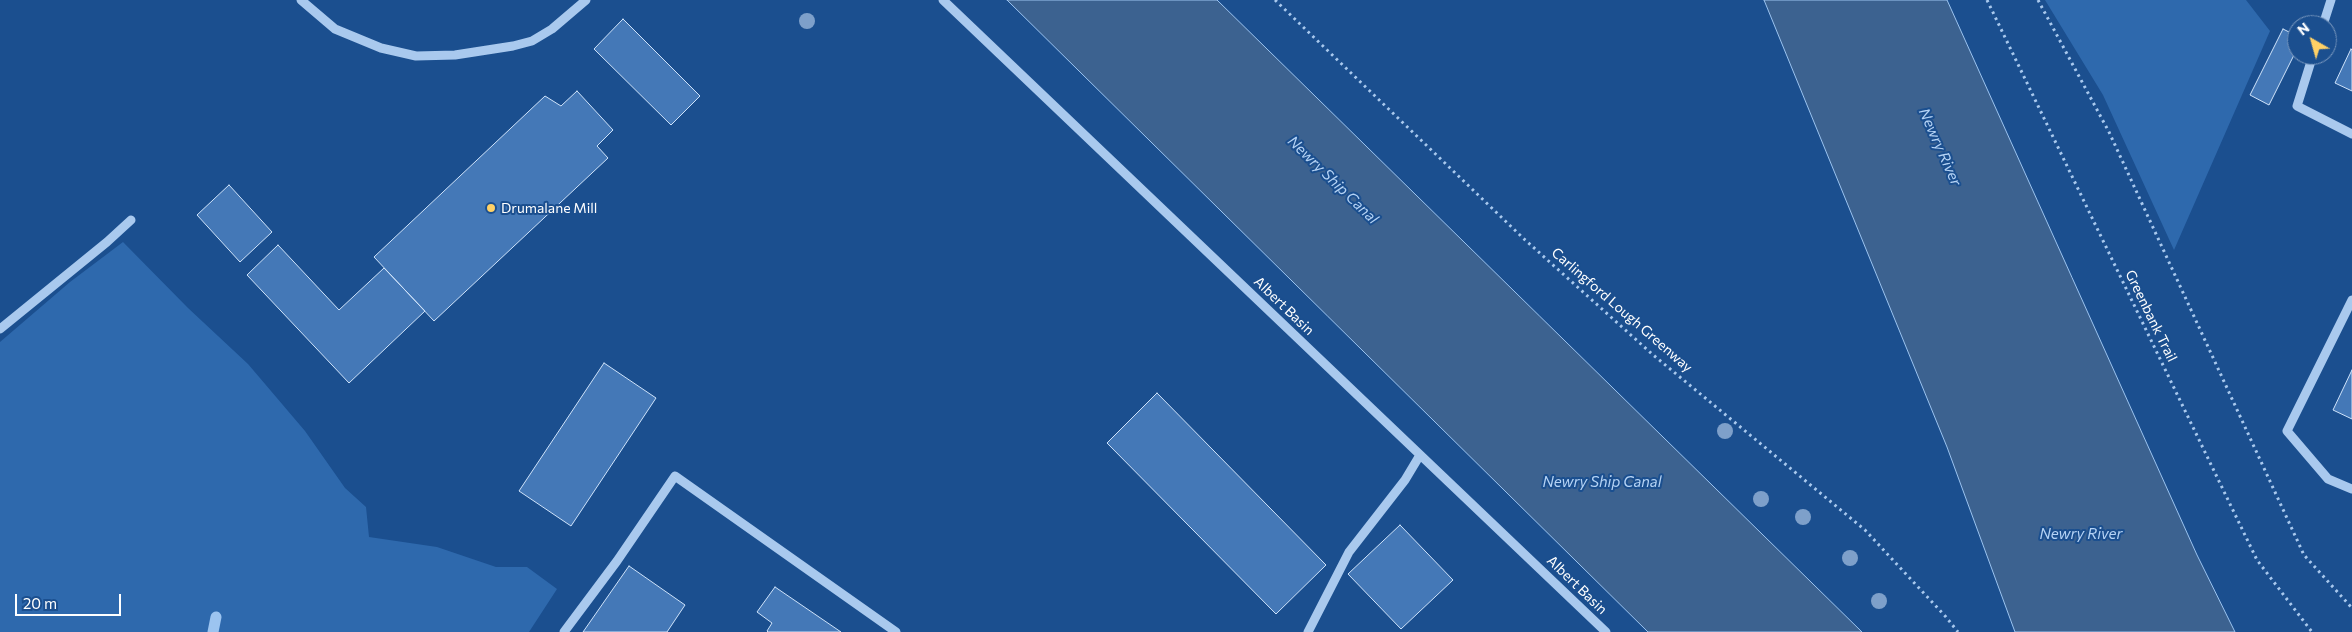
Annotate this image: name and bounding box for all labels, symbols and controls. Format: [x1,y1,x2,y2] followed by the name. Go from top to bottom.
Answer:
[2287,15,2337,65] north arrow
[2294,19,2312,39] text: N
[1915,105,1965,189] water label: Newry River
[1284,132,1382,228] water label: Newry Ship Canal
[501,200,597,216] place label: Drumalane Mill
[485,202,497,214] marker: Drumalane Mill
[1548,244,1696,376] street label: Carlingford Lough Greenway
[2122,267,2180,365] street label: Greenbank Trail
[1250,273,1318,339] street label: Albert Basin
[1542,473,1662,491] water label: Newry Ship Canal
[2039,525,2123,543] water label: Newry River
[1543,552,1611,618] street label: Albert Basin
[18,584,124,616] scale bar
[23,594,57,612] text: 20 m

